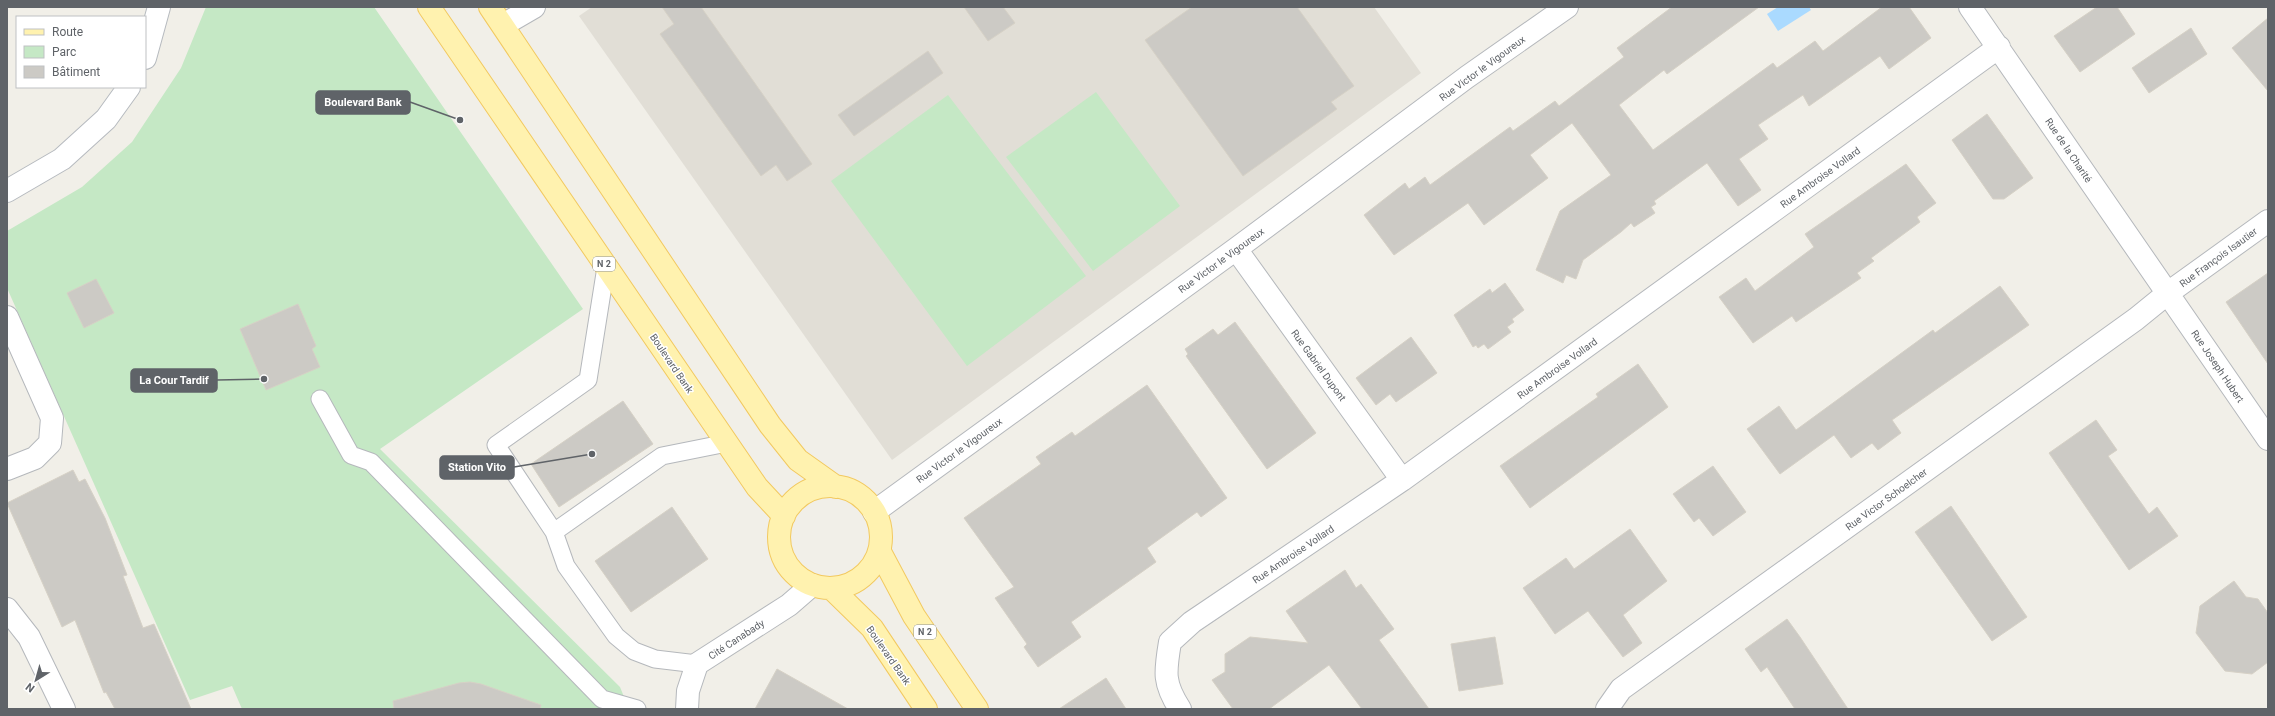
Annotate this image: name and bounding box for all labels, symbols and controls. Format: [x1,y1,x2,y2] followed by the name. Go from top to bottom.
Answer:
[16,16,146,88] legend
[52,25,83,39] text: Route
[1437,34,1527,103] street label: Rue Victor le Vigoureux
[52,45,76,59] text: Parc
[52,65,100,79] text: Bâtiment
[316,91,410,114] callout: Boulevard Bank
[324,96,402,109] text: Boulevard Bank
[2043,116,2094,184] street label: Rue de la Charité
[1778,145,1862,210] street label: Rue Ambroise Vollard
[2177,225,2260,289] street label: Rue François Isautier
[1176,226,1266,295] street label: Rue Victor le Vigoureux
[593,257,615,271] road number: N 2
[1289,327,1348,403] street label: Rue Gabriel Dupont
[2189,328,2246,405] street label: Rue Joseph Hubert
[648,332,696,396] street label: Boulevard Bank
[1515,336,1599,401] street label: Rue Ambroise Vollard
[131,369,217,392] callout: La Cour Tardif
[139,374,209,387] text: La Cour Tardif
[914,416,1004,485] street label: Rue Victor le Vigoureux
[440,456,514,479] callout: Station Vito
[448,461,506,474] text: Station Vito
[1844,466,1930,533] street label: Rue Victor Schoelcher
[1250,523,1336,586] street label: Rue Ambroise Vollard
[706,617,766,662] street label: Cité Canabady
[864,624,913,687] street label: Boulevard Bank
[914,625,936,639] road number: N 2
[16,660,56,700] north arrow
[23,680,37,695] text: N

